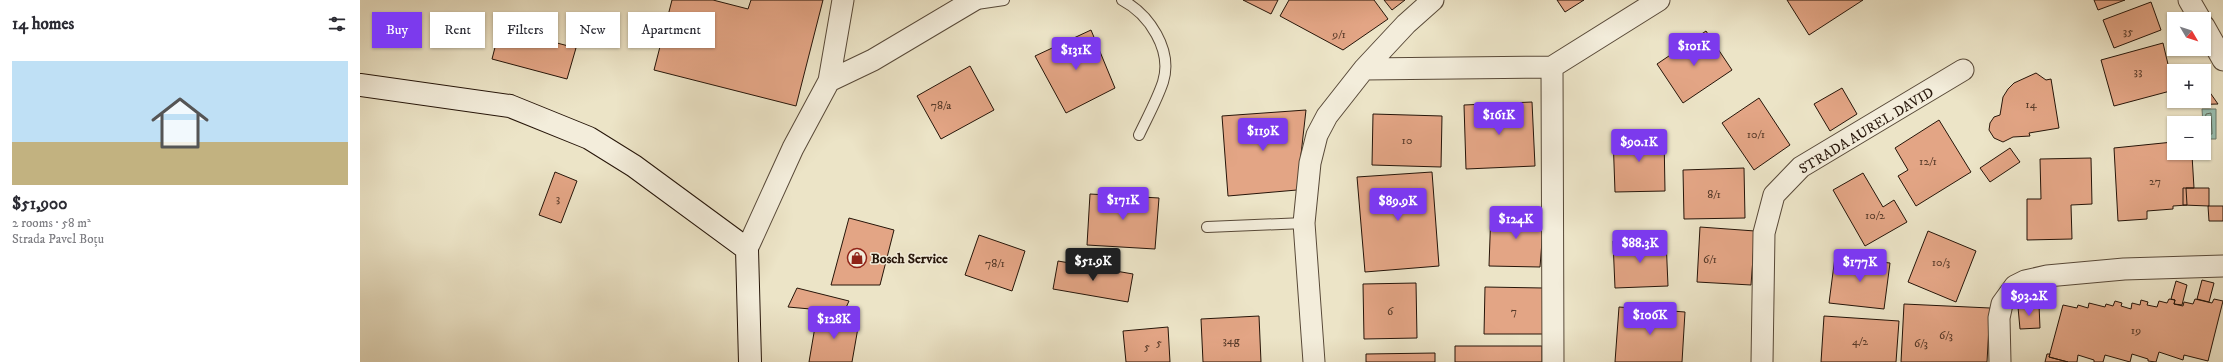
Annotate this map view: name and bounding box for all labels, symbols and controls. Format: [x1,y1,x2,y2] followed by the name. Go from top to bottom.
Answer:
[372,12,422,48] chip: Buy
[430,12,485,48] chip: Rent
[493,12,558,48] chip: Filters
[566,12,620,48] chip: New
[628,12,715,48] chip: Apartment
[2167,12,2211,56] north arrow
[2167,12,2211,160] map controls
[12,13,74,35] text: 14 homes
[326,13,348,35] icon: filters
[2123,24,2133,39] house number: 35
[1331,27,1346,42] house number: 9/1
[1666,33,1722,67] pin: $101K
[1048,37,1104,71] pin: $131K
[1678,38,1710,54] text: $101K
[1061,42,1091,58] text: $131K
[2134,64,2142,79] house number: 33
[2167,64,2211,108] button: +
[1796,83,1937,178] street label: STRADA AUREL DAVID
[144,87,216,159] icon: home
[2025,97,2038,112] house number: 14
[931,98,952,113] house number: 78/a
[1471,102,1527,136] pin: $161K
[1483,107,1515,123] text: $161K
[2167,116,2211,160] button: −
[1235,118,1291,152] pin: $119K
[1247,123,1279,139] text: $119K
[1747,127,1765,142] house number: 10/1
[1606,129,1672,163] pin: $90.1K
[1402,133,1412,148] house number: 10
[1620,134,1658,150] text: $90.1K
[1919,154,1937,169] house number: 12/1
[2149,174,2161,189] house number: 27
[1095,187,1151,221] pin: $171K
[1707,187,1721,202] house number: 8/1
[1365,188,1431,222] pin: $89.9K
[556,191,560,206] house number: 3
[1107,192,1139,208] text: $171K
[12,193,67,215] text: $51,900
[1379,193,1417,209] text: $89.9K
[1488,206,1544,240] pin: $124K
[1865,208,1885,223] house number: 10/2
[1499,211,1533,227] text: $124K
[12,215,91,231] text: 2 rooms · 58 m²
[1607,230,1673,264] pin: $88.3K
[12,231,104,247] text: Strada Pavel Boțu
[1621,235,1659,251] text: $88.3K
[846,247,868,269] shop icon: Bosch Service
[1060,248,1126,282] pin: $51.9K
[1832,249,1888,283] pin: $177K
[871,250,948,268] place label: Bosch Service
[1703,252,1717,267] house number: 6/1
[1074,253,1112,269] text: $51.9K
[1843,254,1877,270] text: $177K
[1932,255,1950,270] house number: 10/3
[985,256,1005,271] house number: 78/1
[1996,283,2062,317] pin: $93.2K
[2010,288,2048,304] text: $93.2K
[1622,302,1678,336] pin: $106K
[1387,304,1394,319] house number: 6
[1511,304,1517,319] house number: 7
[806,306,862,340] pin: $128K
[1633,307,1667,323] text: $106K
[817,311,851,327] text: $128K
[2131,323,2141,338] house number: 19
[1939,328,1953,343] house number: 6/3
[1222,333,1240,348] house number: 34g
[1852,334,1868,349] house number: 4/2
[1156,335,1162,350] house number: 5
[1914,336,1928,351] house number: 6/3
[1144,339,1150,354] house number: 5

